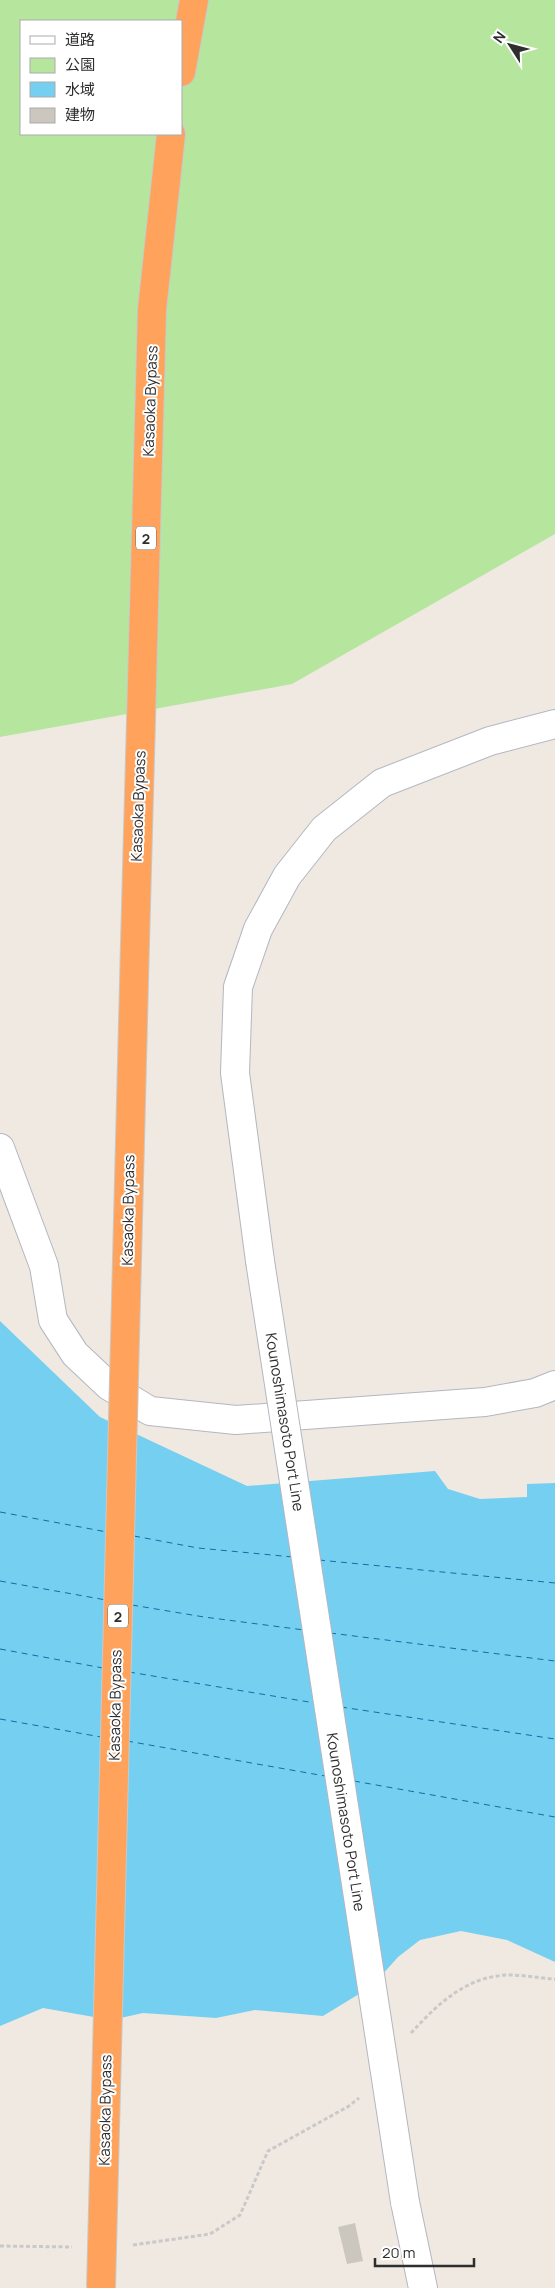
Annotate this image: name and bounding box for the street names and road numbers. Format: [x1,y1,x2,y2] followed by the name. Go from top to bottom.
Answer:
[138,345,162,457] street label: Kasaoka Bypass
[136,526,156,550] road number: 2
[126,750,150,862] street label: Kasaoka Bypass
[117,1154,139,1266] street label: Kasaoka Bypass
[261,1331,310,1513] street label: Kounoshimasoto Port Line
[108,1604,128,1628] road number: 2
[104,1649,126,1761] street label: Kasaoka Bypass
[322,1731,371,1913] street label: Kounoshimasoto Port Line
[94,2054,116,2166] street label: Kasaoka Bypass

